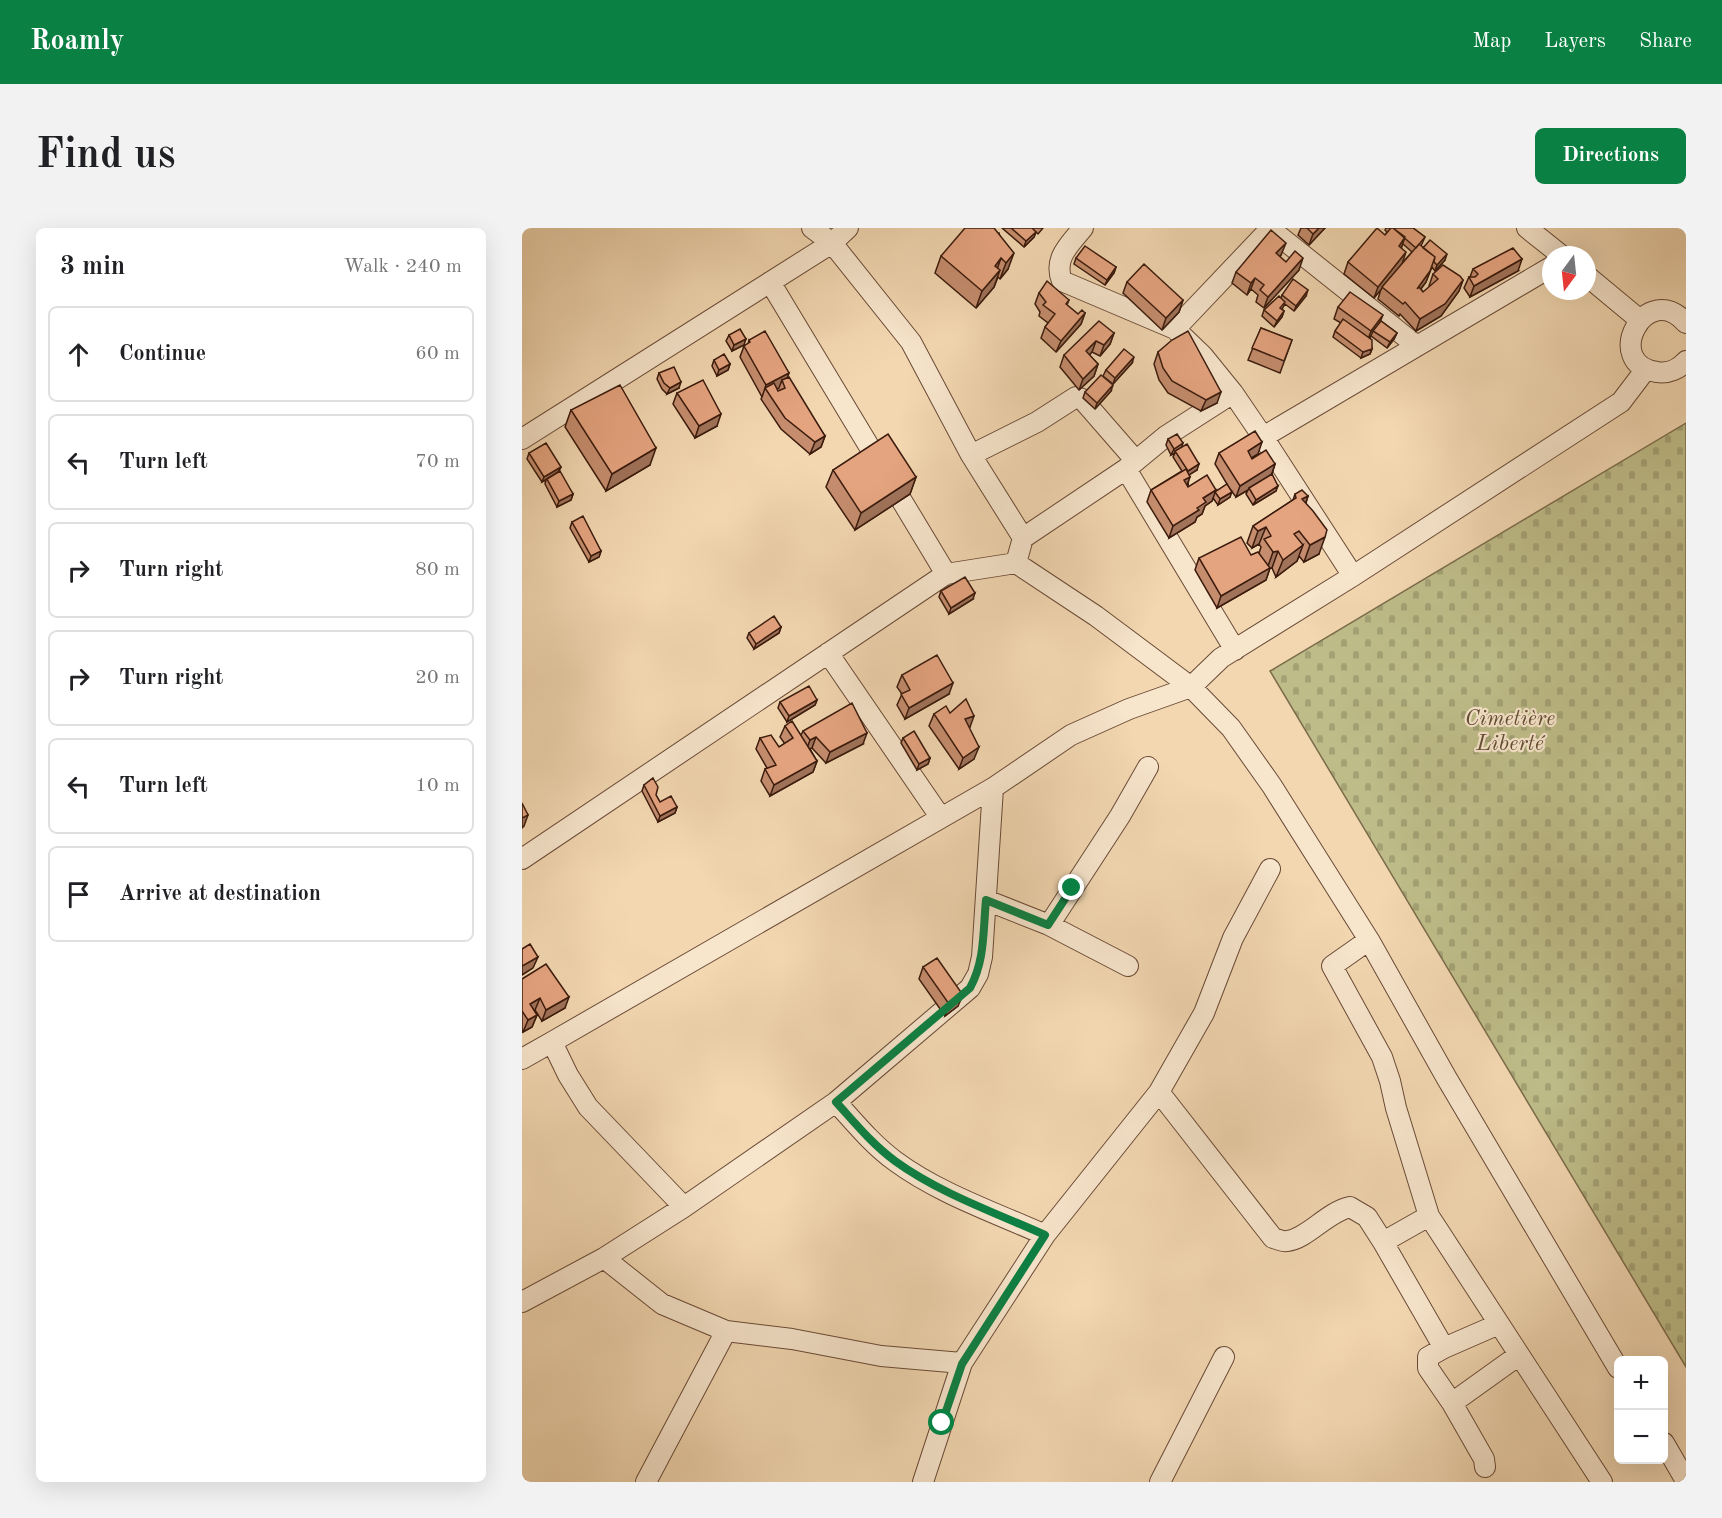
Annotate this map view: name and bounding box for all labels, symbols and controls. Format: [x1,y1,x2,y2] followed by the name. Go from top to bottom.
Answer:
[30,28,124,56] text: Roamly
[1472,31,1511,52] text: Map
[1544,31,1606,52] text: Layers
[1639,31,1692,52] text: Share
[1535,128,1686,184] button: Directions
[36,135,175,177] text: Find us
[1542,246,1596,300] north arrow
[60,254,125,280] text: 3 min
[343,257,462,277] text: Walk · 240 m
[62,338,95,371] icon: ahead
[119,343,206,365] text: Continue
[415,344,460,364] text: 60 m
[62,446,95,479] icon: left
[119,451,208,473] text: Turn left
[415,452,460,472] text: 70 m
[62,554,95,587] icon: right
[119,559,223,581] text: Turn right
[415,560,460,580] text: 80 m
[62,662,95,695] icon: right
[119,667,223,689] text: Turn right
[415,668,460,688] text: 20 m
[1465,708,1555,755] park label: Cimetière Liberté
[62,770,95,803] icon: left
[119,775,208,797] text: Turn left
[415,776,460,796] text: 10 m
[1058,874,1084,900] route end
[62,878,95,911] icon: arrive
[119,883,321,905] text: Arrive at destination
[1614,1356,1668,1464] map controls
[1614,1356,1668,1410] button: +
[928,1409,954,1435] route start
[1614,1410,1668,1464] button: −

